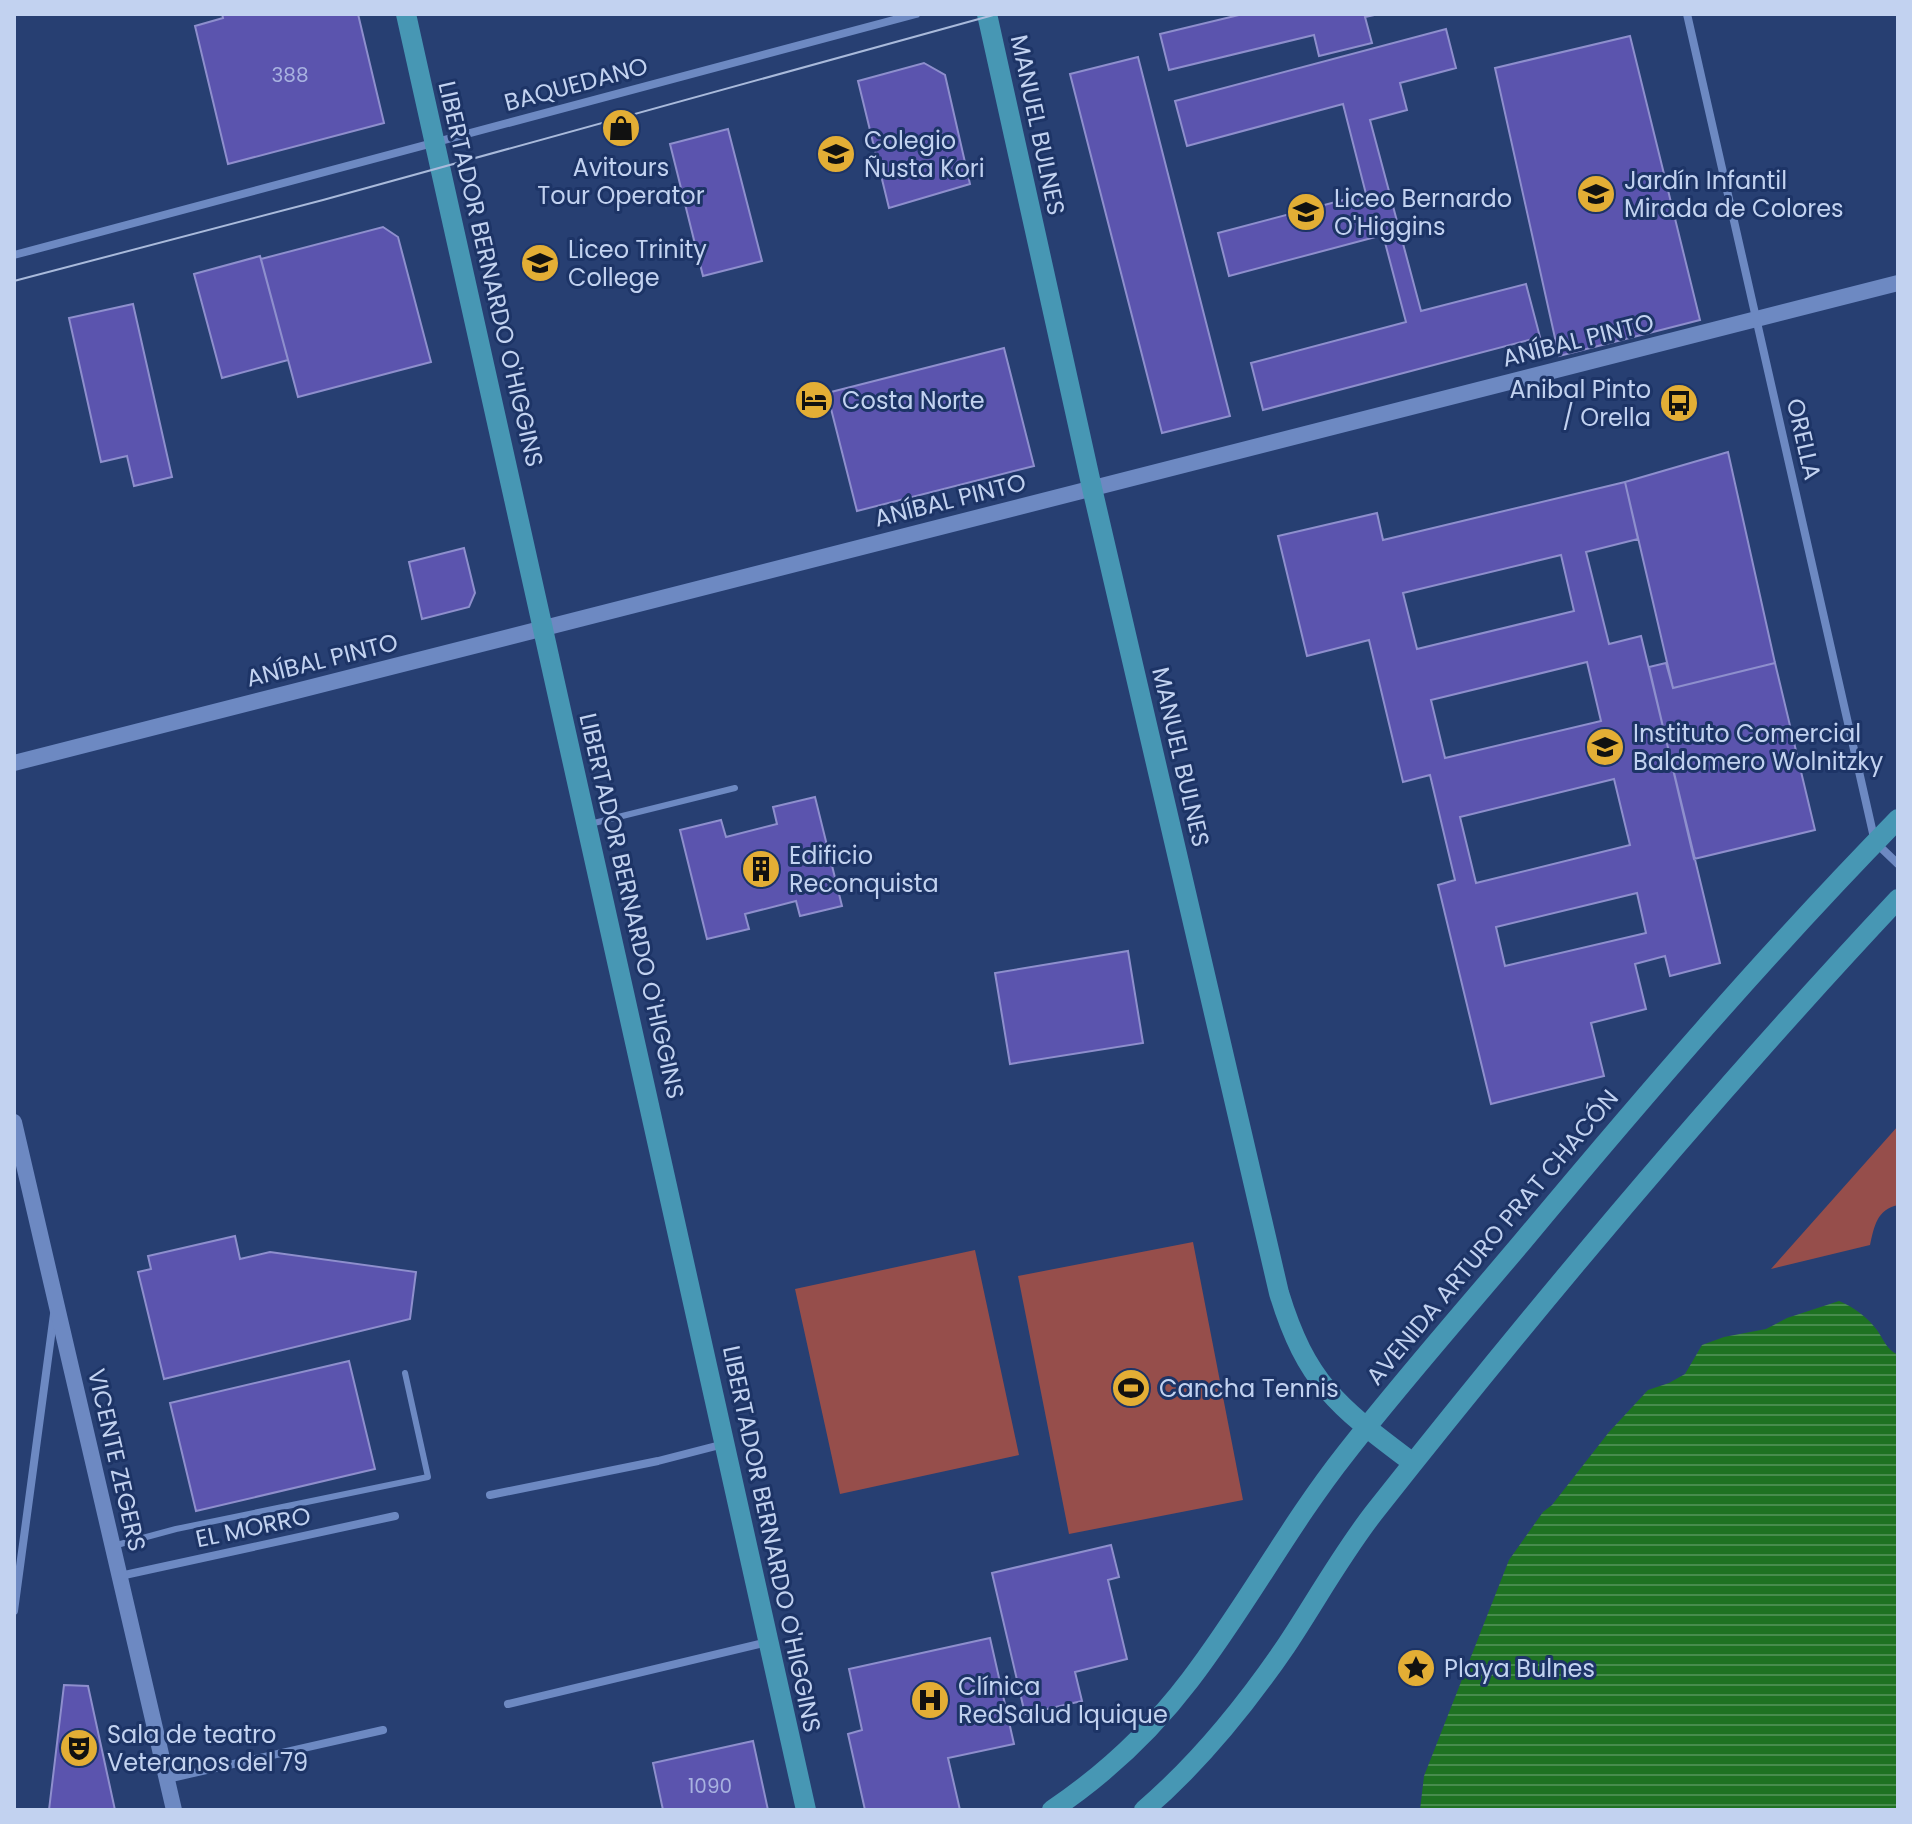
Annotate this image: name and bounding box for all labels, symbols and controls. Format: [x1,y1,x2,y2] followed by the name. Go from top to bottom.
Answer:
[1003,32,1073,218] street label: MANUEL BULNES
[501,49,651,119] street label: BAQUEDANO
[271,61,309,89] house number: 388
[431,78,551,470] street label: LIBERTADOR BERNARDO O'HIGGINS
[600,107,642,149] shop icon: Avitours Tour Operator
[864,124,985,185] place label: Colegio Ñusta Kori
[815,133,857,175] school or university icon: Colegio Ñusta Kori
[537,151,705,212] place label: Avitours Tour Operator
[1624,164,1844,225] place label: Jardín Infantil Mirada de Colores
[1575,173,1617,215] school or university icon: Jardín Infantil Mirada de Colores
[1334,182,1512,243] place label: Liceo Bernardo O'Higgins
[1285,191,1327,233] school or university icon: Liceo Bernardo O'Higgins
[568,233,707,294] place label: Liceo Trinity College
[519,242,561,284] school or university icon: Liceo Trinity College
[1499,305,1657,375] street label: ANÍBAL PINTO
[1510,373,1651,434] place label: Anibal Pinto / Orella
[793,379,835,421] hotel icon: Costa Norte
[1658,382,1700,424] bus stop icon: Anibal Pinto / Orella
[842,384,985,417] place label: Costa Norte
[1779,395,1829,483] street label: ORELLA
[871,465,1029,535] street label: ANÍBAL PINTO
[243,625,401,695] street label: ANÍBAL PINTO
[1144,664,1218,850] street label: MANUEL BULNES
[572,710,692,1102] street label: LIBERTADOR BERNARDO O'HIGGINS
[1633,717,1884,778] place label: Instituto Comercial Baldomero Wolnitzky
[1584,726,1626,768] school or university icon: Instituto Comercial Baldomero Wolnitzky
[789,839,939,900] place label: Edificio Reconquista
[740,848,782,890] building icon: Edificio Reconquista
[1358,1082,1626,1392] street label: AVENIDA ARTURO PRAT CHACÓN
[715,1342,829,1736] street label: LIBERTADOR BERNARDO O'HIGGINS
[80,1365,154,1555] street label: VICENTE ZEGERS
[1110,1367,1152,1409] sports icon: Cancha Tennis
[1159,1372,1339,1405] place label: Cancha Tennis
[193,1499,313,1555] street label: EL MORRO
[1395,1647,1437,1689] place icon: Playa Bulnes
[1444,1652,1595,1685] place label: Playa Bulnes
[958,1670,1168,1731] place label: Clínica RedSalud Iquique
[909,1679,951,1721] hospital icon: Clínica RedSalud Iquique
[107,1718,308,1779] place label: Sala de teatro Veteranos del 79
[58,1727,100,1769] theatre icon: Sala de teatro Veteranos del 79
[688,1772,732,1800] house number: 1090

